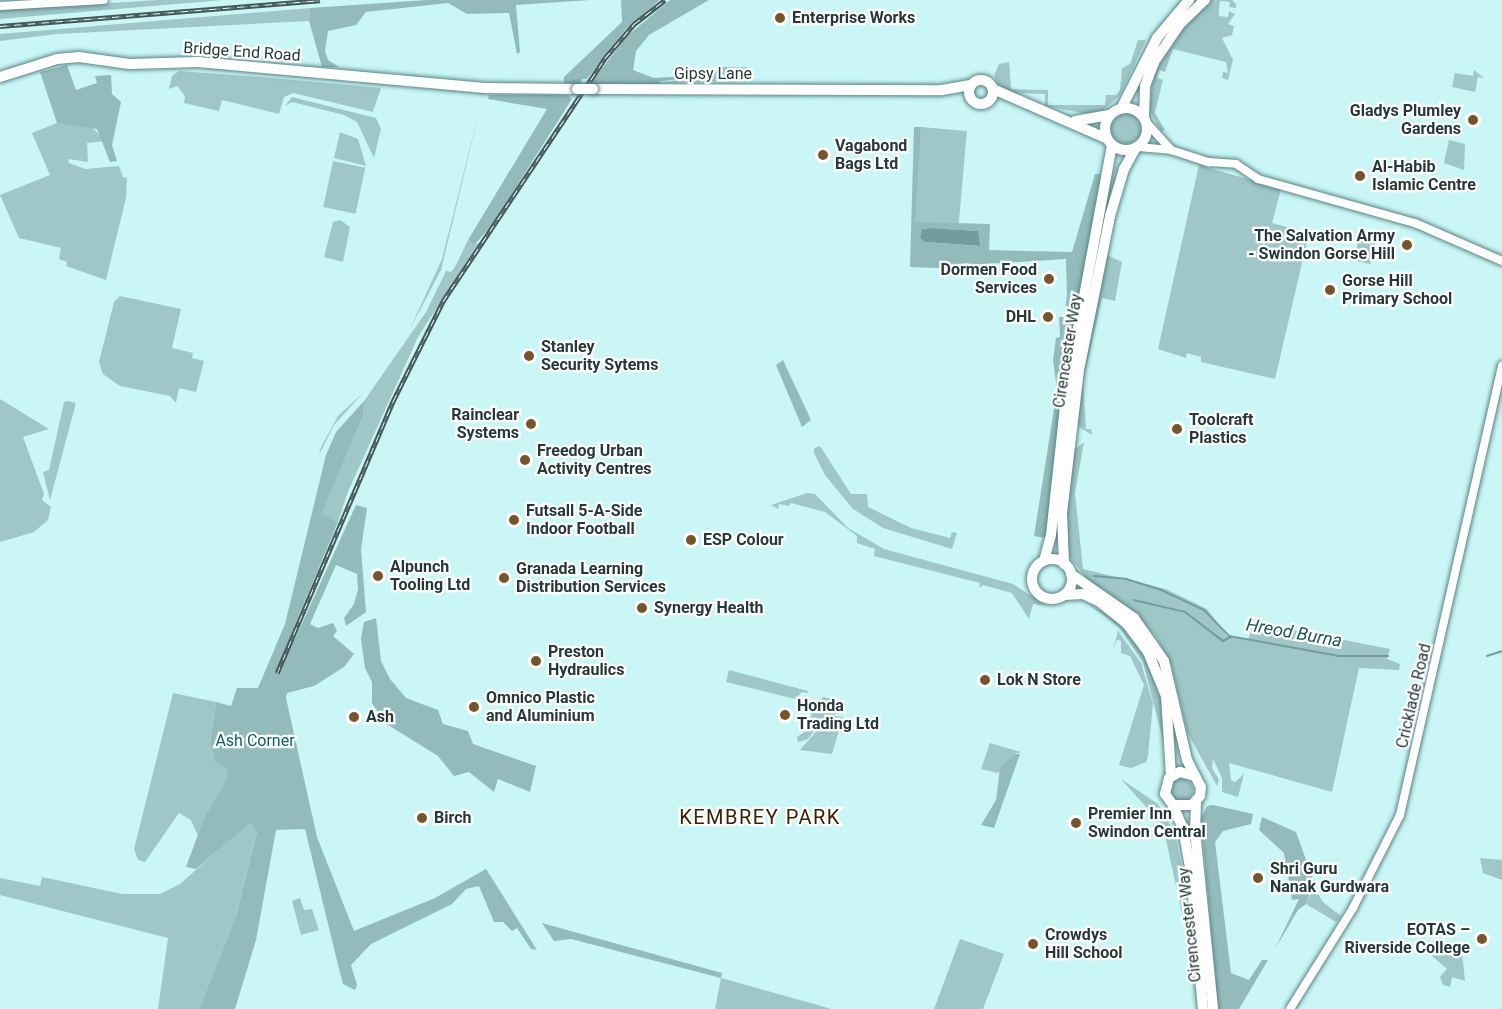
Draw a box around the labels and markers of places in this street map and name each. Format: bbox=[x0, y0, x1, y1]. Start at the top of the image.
place label: Enterprise Works bbox=[792, 8, 915, 28]
marker: Enterprise Works bbox=[773, 11, 787, 25]
place label: Gladys Plumley Gardens bbox=[1350, 101, 1461, 139]
marker: Gladys Plumley Gardens bbox=[1466, 113, 1480, 127]
place label: Vagabond Bags Ltd bbox=[835, 136, 907, 174]
marker: Vagabond Bags Ltd bbox=[816, 148, 830, 162]
place label: Al-Habib Islamic Centre bbox=[1372, 157, 1476, 195]
marker: Al-Habib Islamic Centre bbox=[1353, 169, 1367, 183]
place label: The Salvation Army - Swindon Gorse Hill bbox=[1248, 226, 1395, 264]
marker: The Salvation Army - Swindon Gorse Hill bbox=[1400, 238, 1414, 252]
place label: Dormen Food Services bbox=[941, 260, 1037, 298]
place label: Gorse Hill Primary School bbox=[1342, 271, 1452, 309]
marker: Dormen Food Services bbox=[1042, 272, 1056, 286]
marker: Gorse Hill Primary School bbox=[1323, 283, 1337, 297]
place label: DHL bbox=[1006, 307, 1036, 327]
marker: DHL bbox=[1041, 310, 1055, 324]
place label: Stanley Security Sytems bbox=[541, 337, 658, 375]
marker: Stanley Security Sytems bbox=[522, 349, 536, 363]
place label: Rainclear Systems bbox=[451, 405, 519, 443]
place label: Toolcraft Plastics bbox=[1189, 410, 1253, 448]
marker: Rainclear Systems bbox=[524, 417, 538, 431]
marker: Toolcraft Plastics bbox=[1170, 422, 1184, 436]
place label: Freedog Urban Activity Centres bbox=[537, 441, 652, 479]
marker: Freedog Urban Activity Centres bbox=[518, 453, 532, 467]
place label: Futsall 5-A-Side Indoor Football bbox=[526, 501, 642, 539]
marker: Futsall 5-A-Side Indoor Football bbox=[507, 513, 521, 527]
place label: ESP Colour bbox=[703, 530, 784, 550]
marker: ESP Colour bbox=[684, 533, 698, 547]
place label: Alpunch Tooling Ltd bbox=[390, 557, 470, 595]
place label: Granada Learning Distribution Services bbox=[516, 559, 666, 597]
marker: Alpunch Tooling Ltd bbox=[371, 569, 385, 583]
marker: Granada Learning Distribution Services bbox=[497, 571, 511, 585]
place label: Synergy Health bbox=[654, 598, 764, 618]
marker: Synergy Health bbox=[635, 601, 649, 615]
place label: Preston Hydraulics bbox=[548, 642, 624, 680]
marker: Preston Hydraulics bbox=[529, 654, 543, 668]
place label: Lok N Store bbox=[997, 670, 1081, 690]
marker: Lok N Store bbox=[978, 673, 992, 687]
place label: Omnico Plastic and Aluminium bbox=[486, 688, 595, 726]
place label: Honda Trading Ltd bbox=[797, 696, 879, 734]
marker: Omnico Plastic and Aluminium bbox=[467, 700, 481, 714]
place label: Ash bbox=[366, 707, 394, 727]
marker: Honda Trading Ltd bbox=[778, 708, 792, 722]
marker: Ash bbox=[347, 710, 361, 724]
place label: Premier Inn Swindon Central bbox=[1088, 804, 1206, 842]
place label: Birch bbox=[434, 808, 471, 828]
marker: Birch bbox=[415, 811, 429, 825]
marker: Premier Inn Swindon Central bbox=[1069, 816, 1083, 830]
place label: Shri Guru Nanak Gurdwara bbox=[1270, 859, 1389, 897]
marker: Shri Guru Nanak Gurdwara bbox=[1251, 871, 1265, 885]
place label: EOTAS – Riverside College bbox=[1345, 920, 1470, 958]
place label: Crowdys Hill School bbox=[1045, 925, 1122, 963]
marker: EOTAS – Riverside College bbox=[1475, 932, 1489, 946]
marker: Crowdys Hill School bbox=[1026, 937, 1040, 951]

